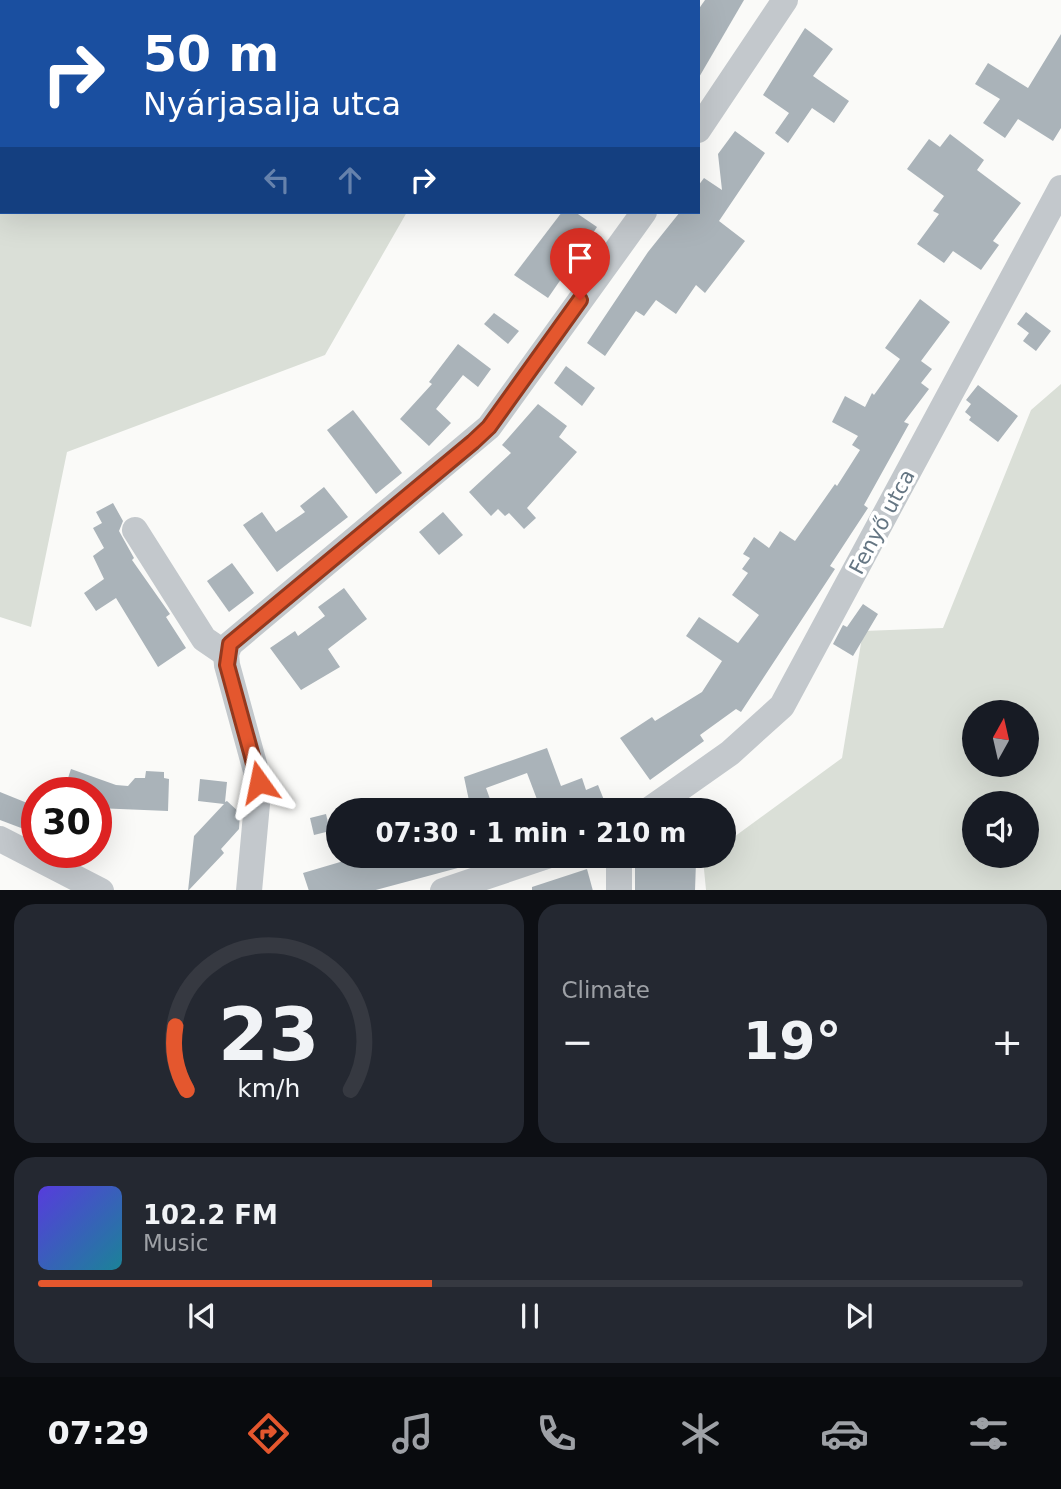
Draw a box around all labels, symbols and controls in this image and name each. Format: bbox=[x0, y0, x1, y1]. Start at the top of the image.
text: 50 m bbox=[143, 26, 279, 83]
icon: right bbox=[28, 28, 119, 119]
text: Nyárjasalja utca bbox=[143, 85, 401, 123]
icon: left bbox=[258, 161, 296, 199]
icon: ahead bbox=[331, 161, 369, 199]
icon: right bbox=[404, 161, 442, 199]
pin bbox=[550, 228, 610, 300]
icon: arrive bbox=[561, 239, 599, 277]
street label: Fenyő utca bbox=[844, 466, 920, 578]
north arrow bbox=[962, 700, 1040, 777]
map controls bbox=[962, 700, 1039, 868]
position arrow bbox=[222, 745, 296, 819]
speed limit sign: 30 bbox=[21, 777, 112, 868]
button: sound bbox=[962, 791, 1039, 868]
text: 07:30 · 1 min · 210 m bbox=[376, 818, 686, 848]
text: Climate bbox=[562, 977, 650, 1003]
text: 23 bbox=[218, 992, 319, 1077]
text: 19° bbox=[743, 1011, 841, 1071]
text: − bbox=[562, 1020, 593, 1064]
text: + bbox=[991, 1020, 1023, 1064]
text: km/h bbox=[237, 1073, 300, 1102]
text: 102.2 FM bbox=[143, 1200, 278, 1230]
text: Music bbox=[143, 1230, 208, 1256]
icon: previous bbox=[183, 1297, 221, 1335]
icon: pause bbox=[511, 1297, 549, 1335]
icon: next bbox=[840, 1297, 878, 1335]
icon: directions bbox=[244, 1409, 293, 1458]
icon: music bbox=[388, 1409, 437, 1458]
icon: phone bbox=[532, 1409, 581, 1458]
icon: climate bbox=[676, 1409, 725, 1458]
icon: car bbox=[820, 1409, 869, 1458]
icon: filters bbox=[964, 1409, 1013, 1458]
text: 07:29 bbox=[48, 1414, 149, 1452]

